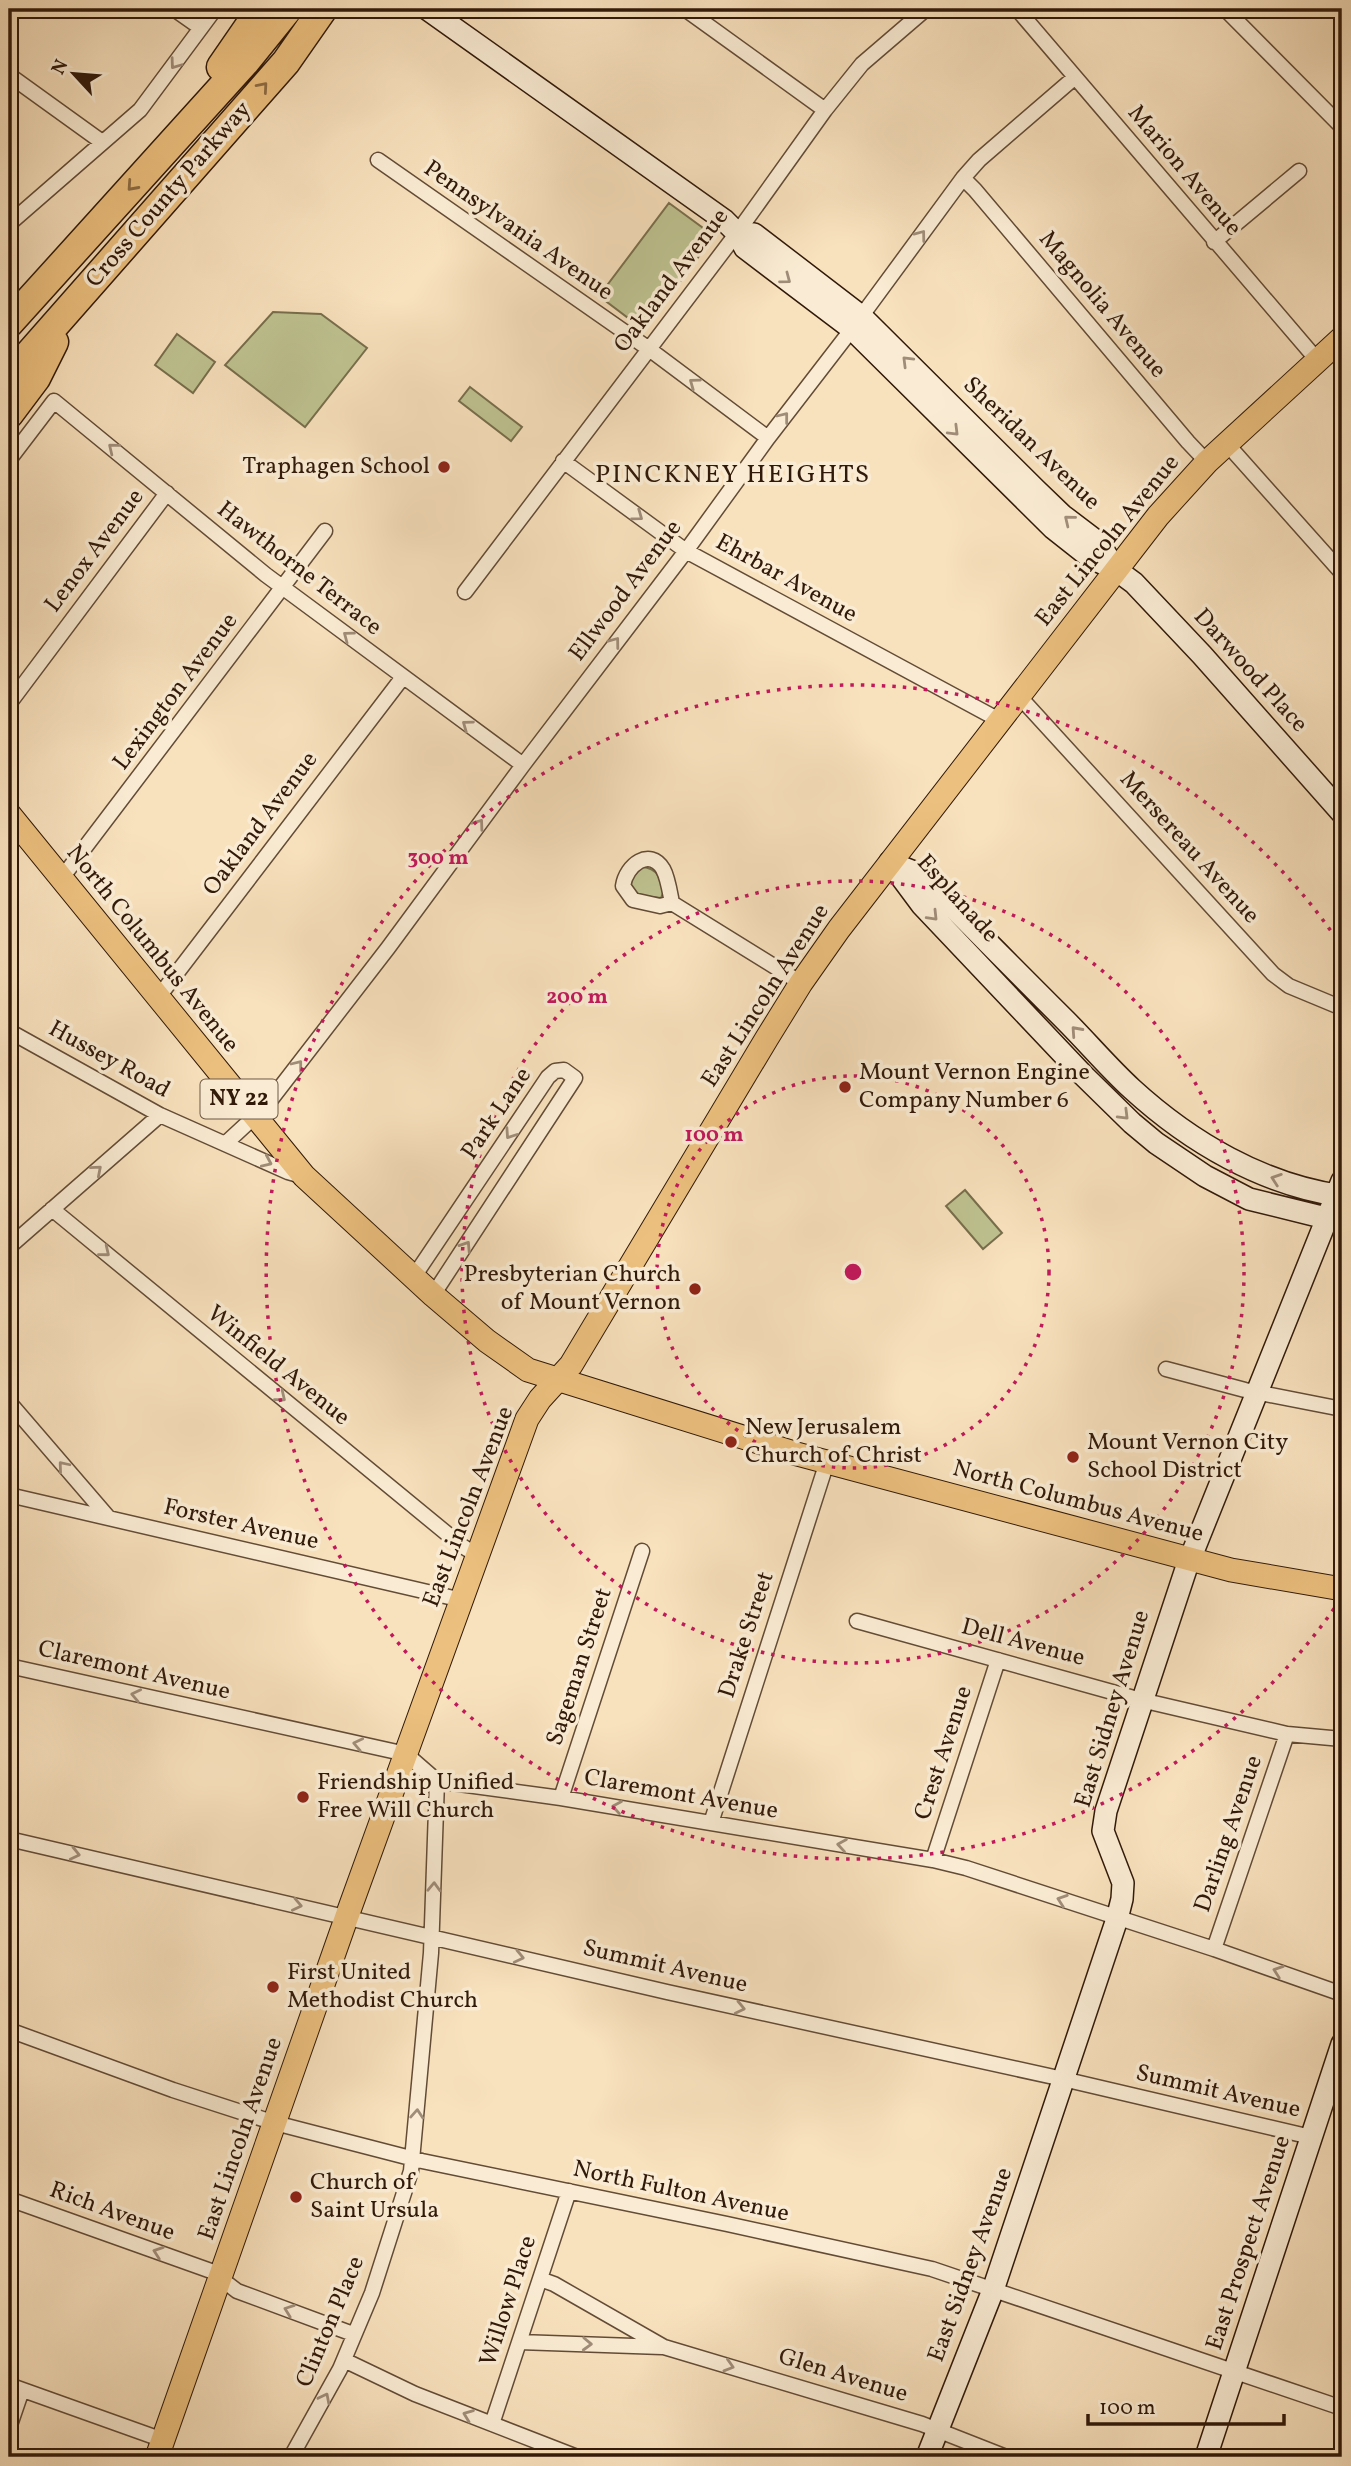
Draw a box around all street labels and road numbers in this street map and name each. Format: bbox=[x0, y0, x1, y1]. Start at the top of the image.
street label: Cross County Parkway bbox=[78, 94, 260, 296]
street label: Marion Avenue bbox=[1119, 98, 1249, 244]
street label: Pennsylvania Avenue bbox=[416, 153, 620, 309]
street label: Oakland Avenue bbox=[606, 202, 738, 360]
street label: Magnolia Avenue bbox=[1030, 224, 1174, 386]
street label: Sheridan Avenue bbox=[955, 369, 1107, 519]
street label: East Lincoln Avenue bbox=[1028, 448, 1188, 634]
street label: Lenox Avenue bbox=[37, 482, 153, 620]
street label: Hawthorne Terrace bbox=[209, 494, 389, 644]
street label: Ellwood Avenue bbox=[561, 513, 691, 669]
street label: Ehrbar Avenue bbox=[709, 526, 863, 632]
street label: Darwood Place bbox=[1185, 601, 1315, 741]
street label: Lexington Avenue bbox=[105, 606, 247, 778]
street label: Oakland Avenue bbox=[195, 745, 327, 903]
street label: Mersereau Avenue bbox=[1111, 764, 1267, 932]
street label: North Columbus Avenue bbox=[57, 838, 247, 1060]
street label: Esplanade bbox=[908, 847, 1006, 951]
street label: East Lincoln Avenue bbox=[694, 897, 838, 1095]
street label: Hussey Road bbox=[42, 1013, 176, 1107]
street label: Park Lane bbox=[454, 1061, 540, 1167]
road number: NY 22 bbox=[201, 1080, 278, 1118]
street label: Winfield Avenue bbox=[199, 1298, 357, 1434]
street label: East Lincoln Avenue bbox=[415, 1402, 523, 1612]
street label: North Columbus Avenue bbox=[949, 1452, 1207, 1552]
street label: Forster Avenue bbox=[160, 1491, 322, 1559]
street label: Drake Street bbox=[711, 1567, 783, 1703]
street label: Sageman Street bbox=[538, 1584, 622, 1750]
street label: East Sidney Avenue bbox=[1067, 1606, 1159, 1812]
street label: Dell Avenue bbox=[957, 1610, 1089, 1676]
street label: Claremont Avenue bbox=[35, 1632, 233, 1710]
street label: Crest Avenue bbox=[906, 1682, 982, 1824]
street label: Darling Avenue bbox=[1186, 1751, 1272, 1917]
street label: Claremont Avenue bbox=[581, 1761, 781, 1829]
street label: Summit Avenue bbox=[579, 1932, 751, 2002]
street label: East Lincoln Avenue bbox=[190, 2033, 292, 2245]
street label: Summit Avenue bbox=[1132, 2057, 1304, 2127]
street label: East Prospect Avenue bbox=[1198, 2131, 1300, 2355]
street label: North Fulton Avenue bbox=[570, 2152, 792, 2232]
street label: East Sidney Avenue bbox=[920, 2163, 1022, 2367]
street label: Rich Avenue bbox=[44, 2174, 180, 2250]
street label: Willow Place bbox=[472, 2231, 546, 2371]
street label: Clinton Place bbox=[288, 2251, 374, 2393]
street label: Glen Avenue bbox=[774, 2340, 912, 2412]

